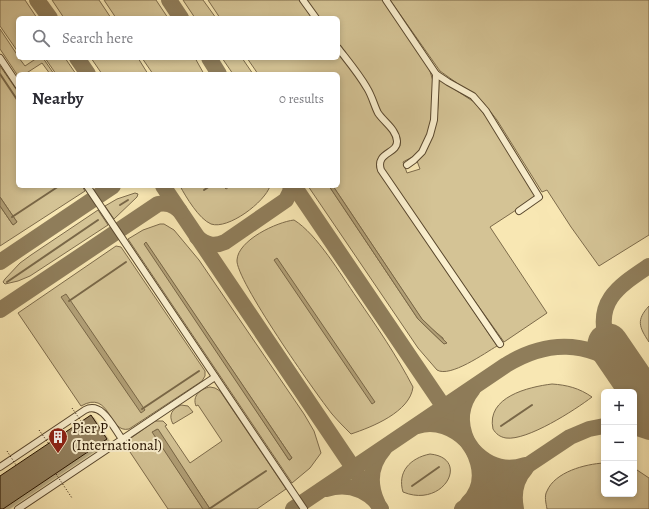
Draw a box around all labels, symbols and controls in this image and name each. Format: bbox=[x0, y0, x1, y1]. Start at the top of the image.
search box bbox=[16, 16, 340, 60]
icon: search bbox=[30, 27, 52, 49]
text: Search here bbox=[62, 28, 133, 48]
text: Nearby bbox=[32, 87, 83, 110]
text: 0 results bbox=[279, 90, 324, 107]
map controls bbox=[601, 389, 637, 497]
button: + bbox=[601, 389, 637, 425]
place label: Pier P (International) bbox=[72, 418, 162, 455]
button: − bbox=[601, 425, 637, 461]
building icon: Pier P (International) bbox=[47, 426, 69, 454]
button: layers bbox=[601, 461, 637, 497]

